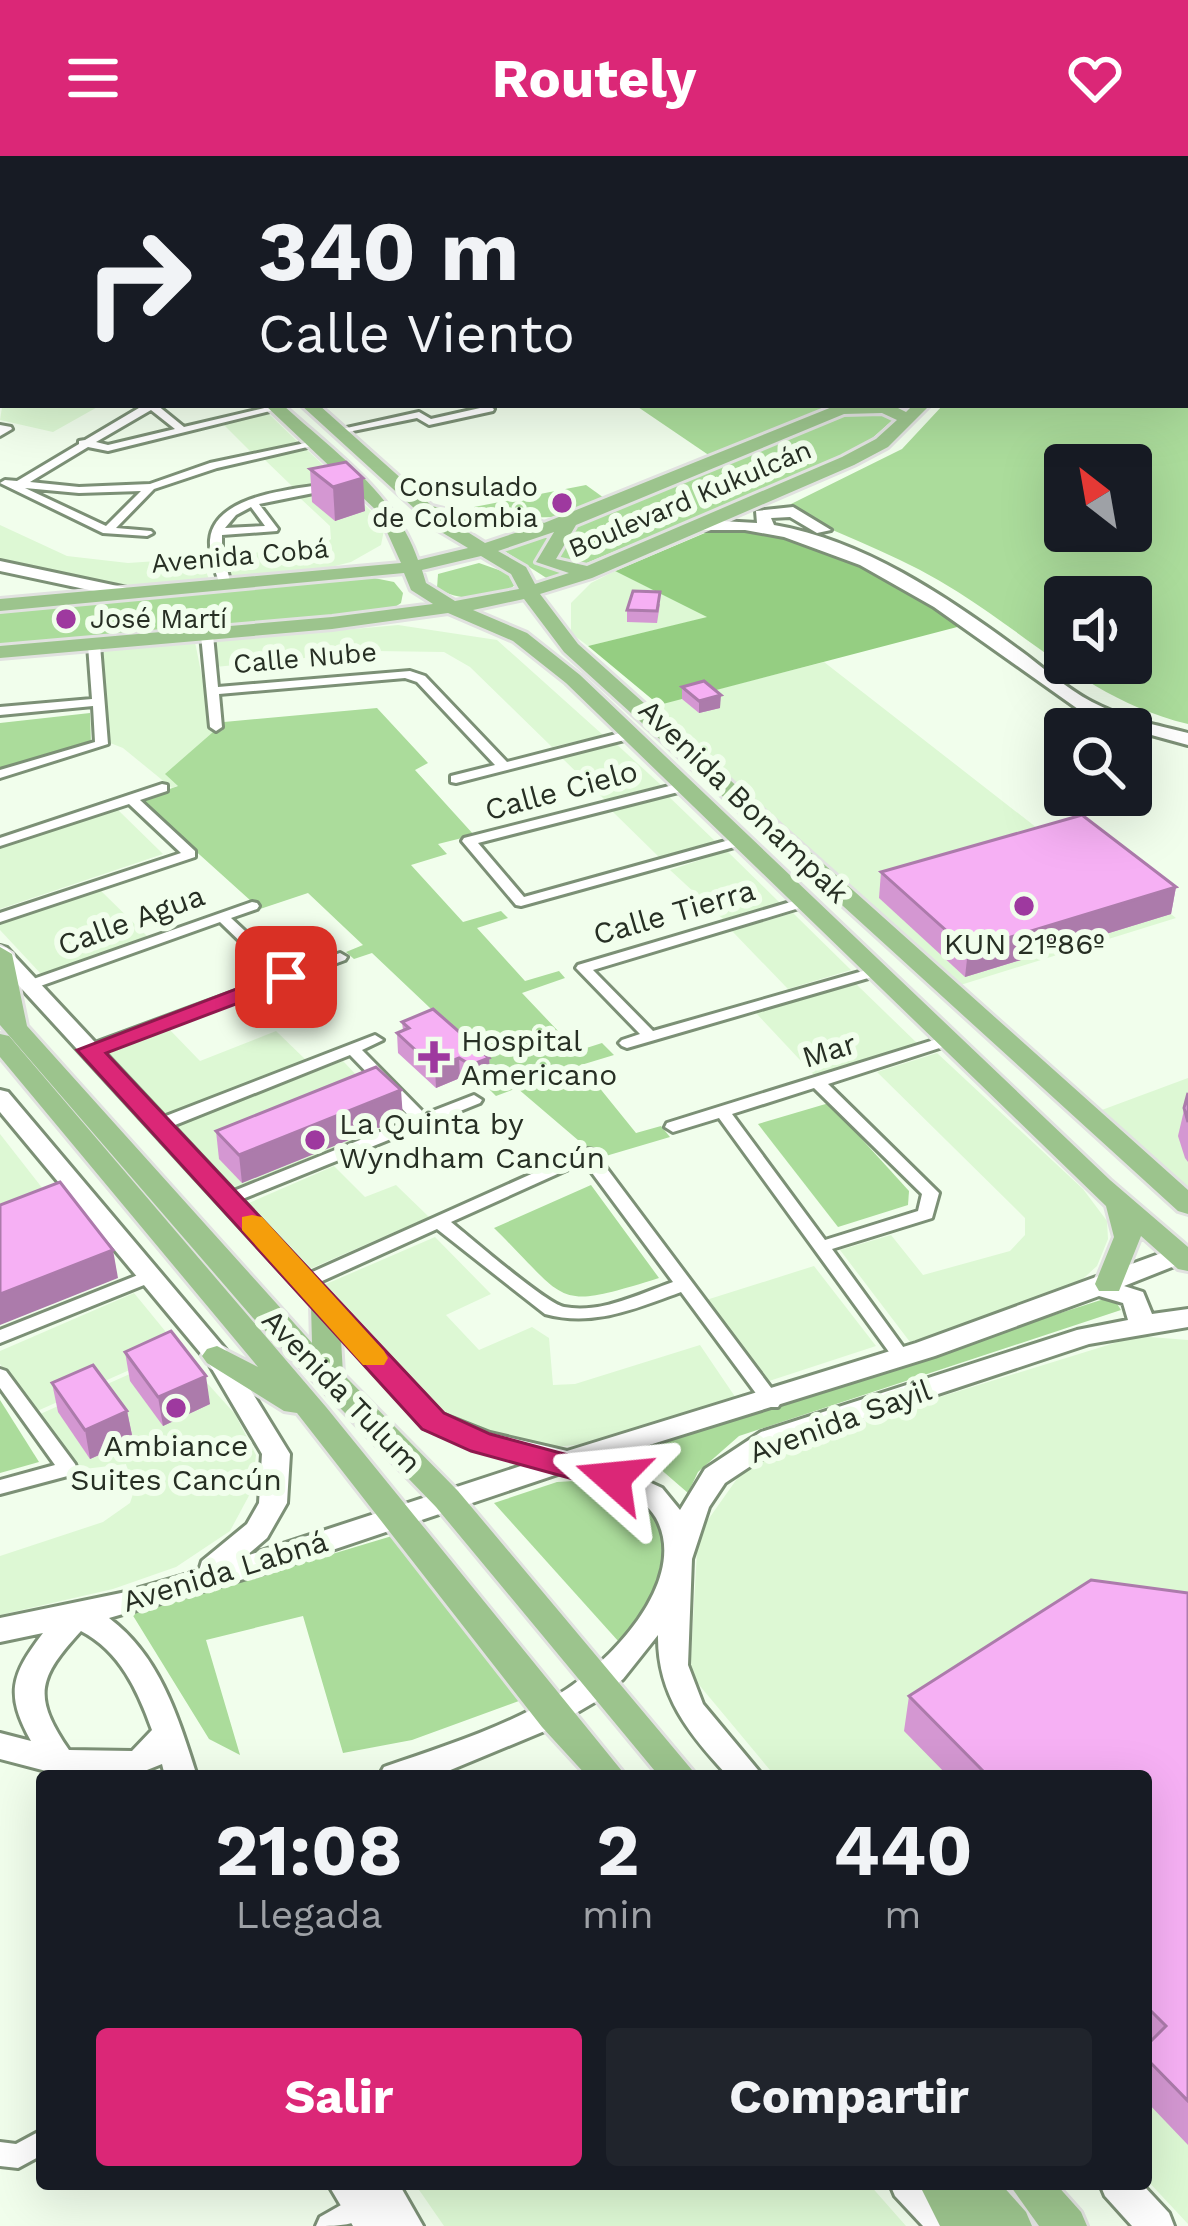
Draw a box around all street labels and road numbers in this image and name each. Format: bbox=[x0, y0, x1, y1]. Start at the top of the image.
street label: Boulevard Kukulcán bbox=[564, 433, 816, 565]
street label: Avenida Cobá bbox=[150, 532, 330, 580]
street label: Calle Nube bbox=[232, 636, 378, 680]
street label: Avenida Bonampak bbox=[632, 692, 856, 910]
street label: Calle Cielo bbox=[481, 753, 641, 827]
street label: Calle Tierra bbox=[589, 872, 759, 952]
street label: Calle Agua bbox=[53, 877, 209, 963]
street label: Mar bbox=[798, 1025, 860, 1075]
street label: Avenida Tulum bbox=[255, 1302, 429, 1480]
street label: Avenida Sayil bbox=[744, 1372, 936, 1470]
street label: Avenida Labná bbox=[118, 1523, 332, 1619]

